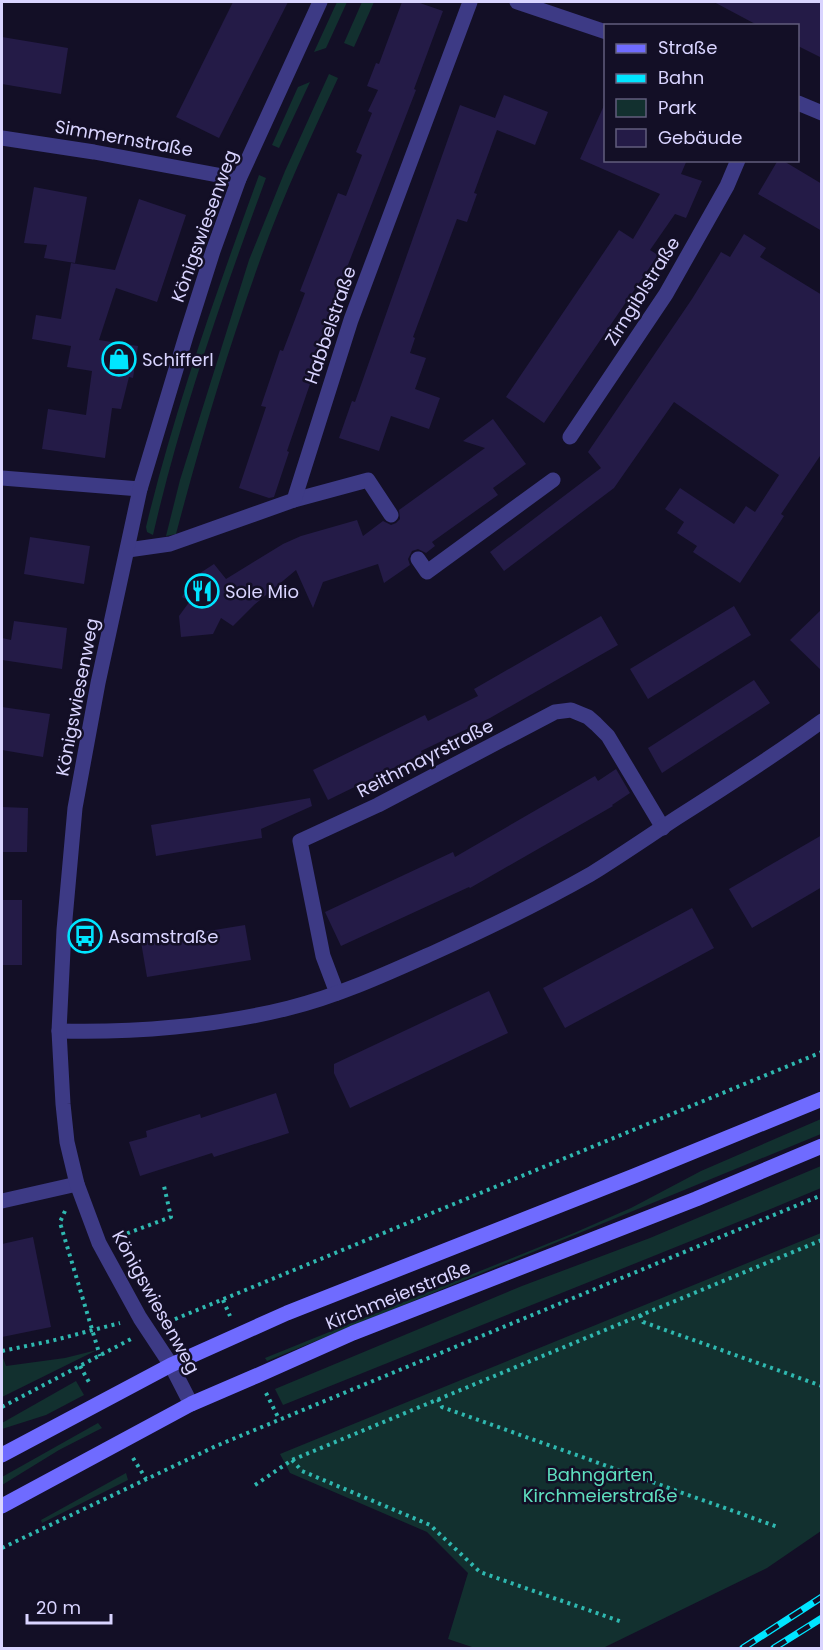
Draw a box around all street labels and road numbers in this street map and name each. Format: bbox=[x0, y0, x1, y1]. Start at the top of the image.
street label: Simmernstraße bbox=[53, 114, 195, 162]
street label: Königswiesenweg bbox=[165, 146, 243, 306]
street label: Zirngiblstraße bbox=[599, 232, 685, 350]
street label: Habbelstraße bbox=[298, 263, 362, 387]
street label: Königswiesenweg bbox=[49, 616, 105, 778]
street label: Reithmayrstraße bbox=[352, 713, 498, 803]
street label: Königswiesenweg bbox=[106, 1226, 206, 1378]
street label: Kirchmeierstraße bbox=[322, 1254, 474, 1336]

